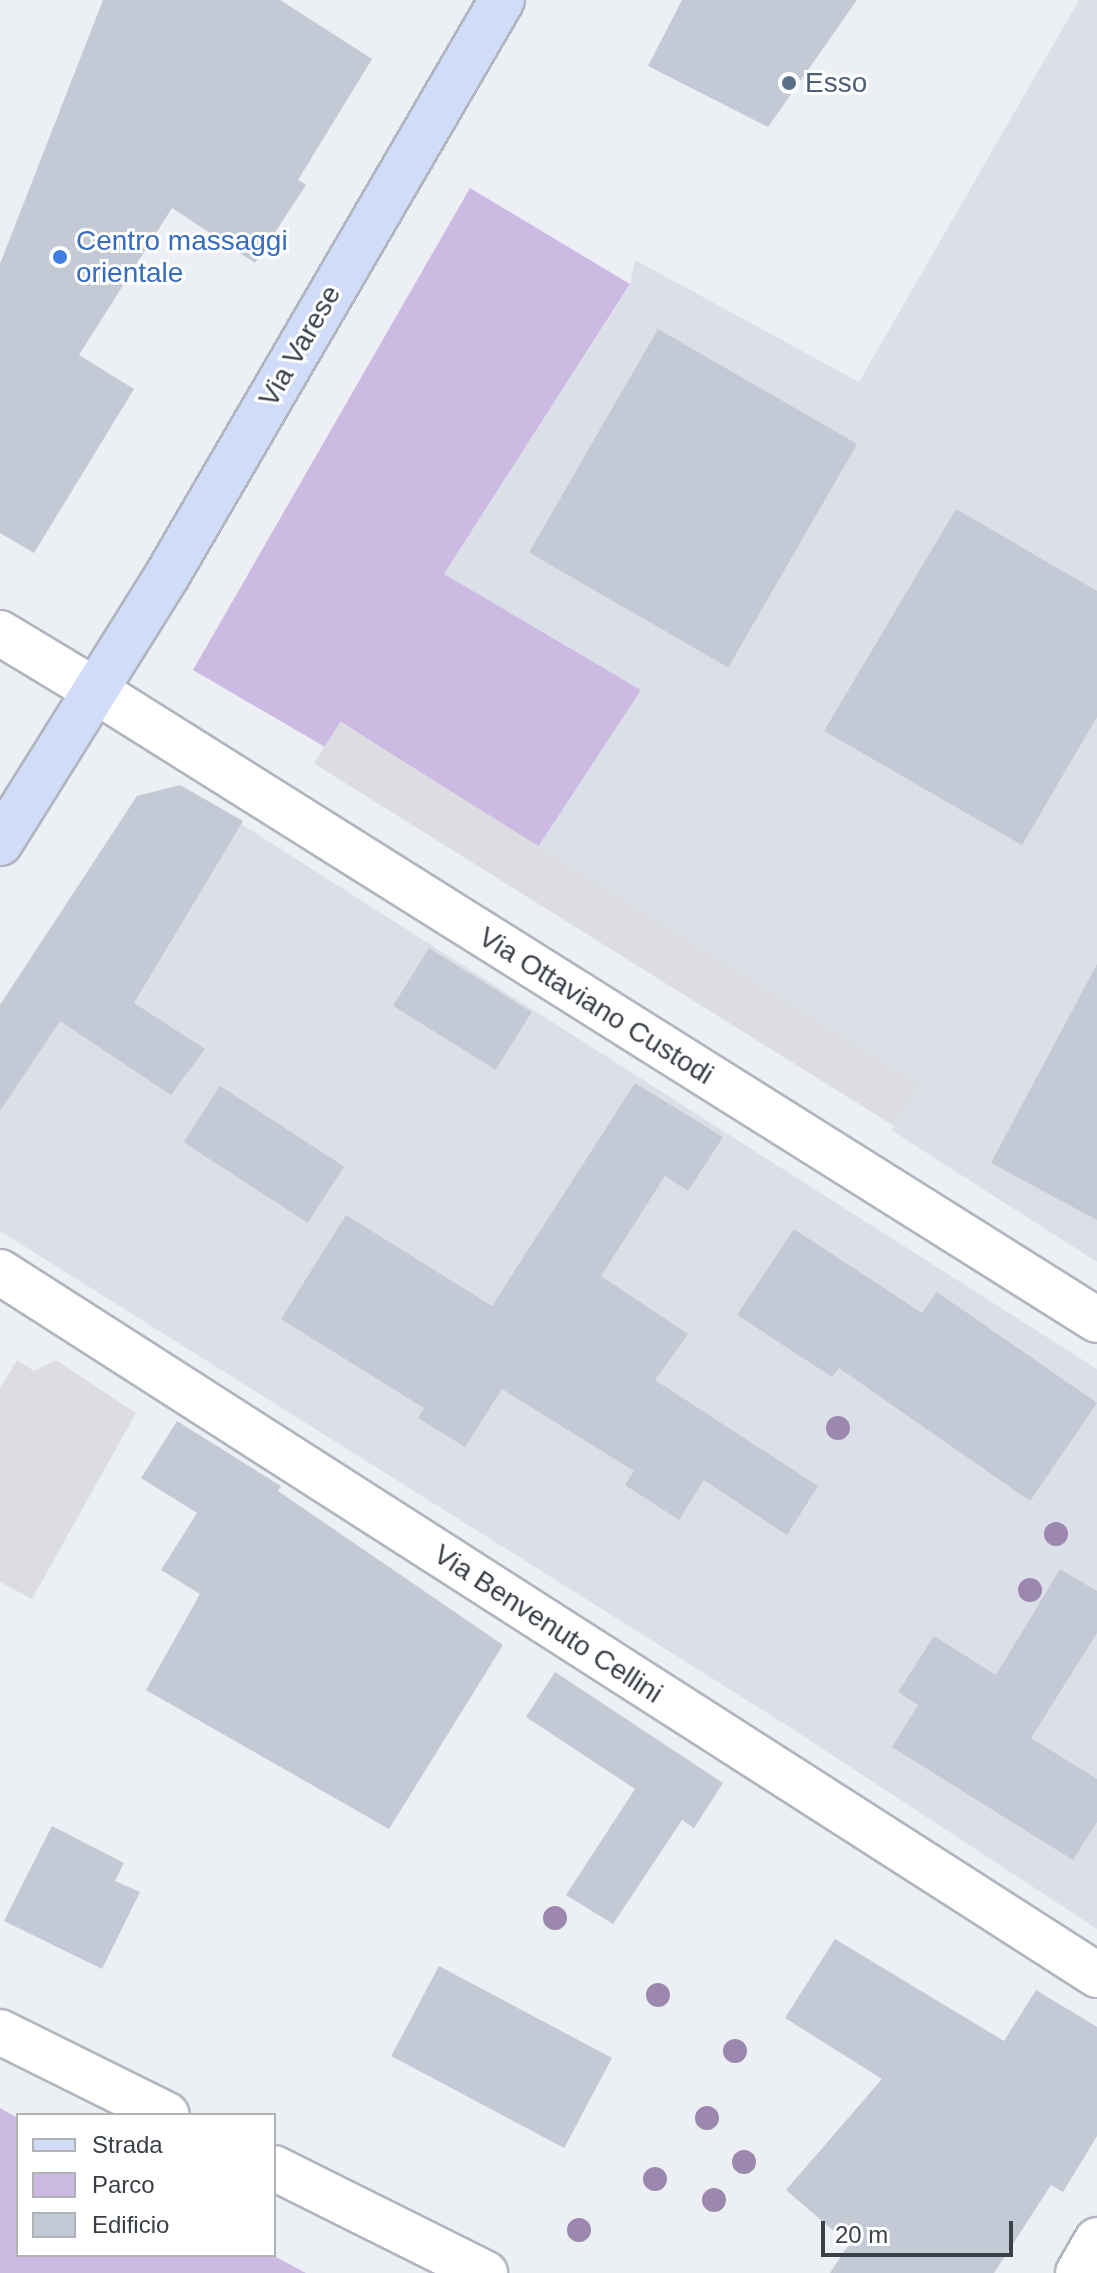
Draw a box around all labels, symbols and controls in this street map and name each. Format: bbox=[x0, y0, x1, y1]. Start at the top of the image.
place label: Esso bbox=[805, 66, 867, 100]
marker: Esso bbox=[780, 74, 798, 92]
place label: Centro massaggi orientale bbox=[76, 224, 288, 290]
marker: Centro massaggi orientale bbox=[51, 248, 69, 266]
street label: Via Varese bbox=[252, 279, 348, 413]
street label: Via Ottaviano Custodi bbox=[472, 920, 720, 1092]
street label: Via Benvenuto Cellini bbox=[427, 1538, 669, 1710]
legend bbox=[16, 2113, 276, 2257]
text: Strada bbox=[92, 2131, 163, 2158]
text: Parco bbox=[92, 2171, 155, 2198]
scale bar bbox=[825, 2205, 1017, 2255]
text: Edificio bbox=[92, 2211, 169, 2238]
text: 20 m bbox=[835, 2221, 888, 2248]

